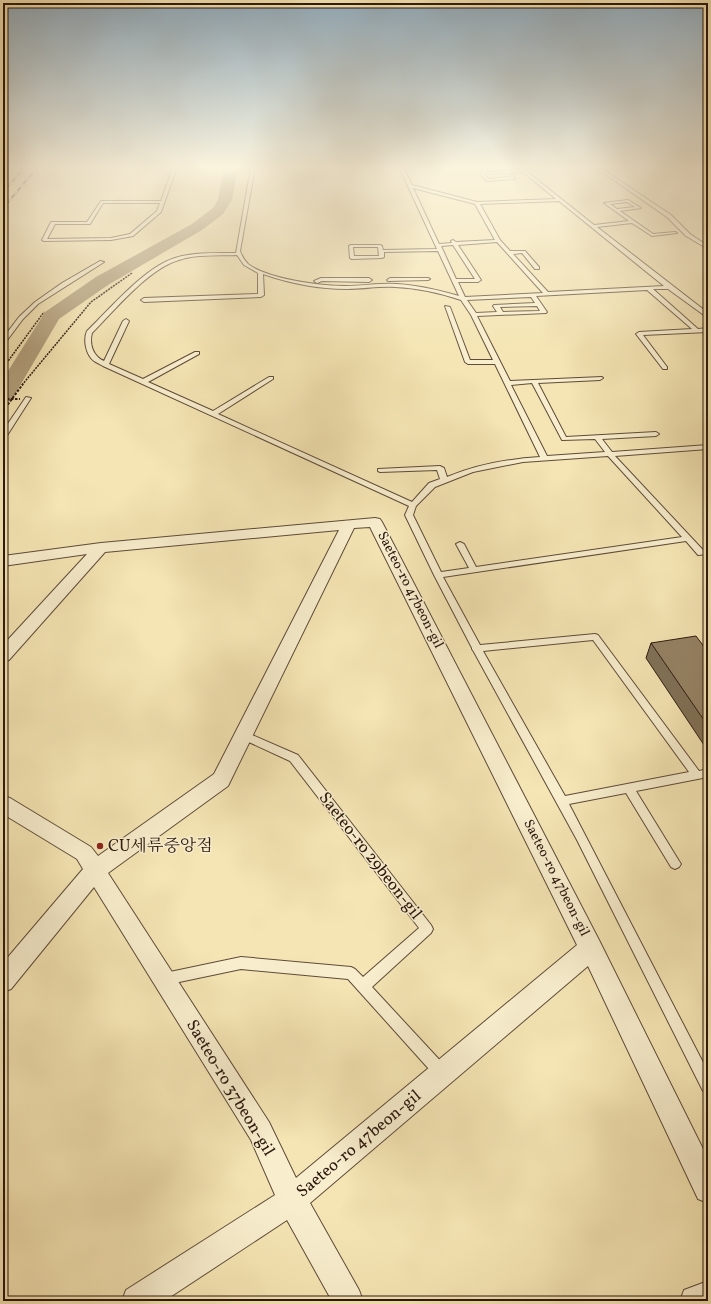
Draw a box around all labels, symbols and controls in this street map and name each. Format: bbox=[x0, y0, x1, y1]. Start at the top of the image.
street label: Saeteo-ro 47beon-gil bbox=[372, 528, 448, 652]
street label: Saeteo-ro 29beon-gil bbox=[313, 788, 427, 924]
street label: Saeteo-ro 47beon-gil bbox=[518, 816, 594, 940]
place label: CU세류중앙점 bbox=[108, 835, 213, 858]
marker: CU세류중앙점 bbox=[95, 841, 105, 851]
street label: Saeteo-ro 37beon-gil bbox=[180, 1016, 280, 1160]
street label: Saeteo-ro 47beon-gil bbox=[292, 1085, 426, 1203]

